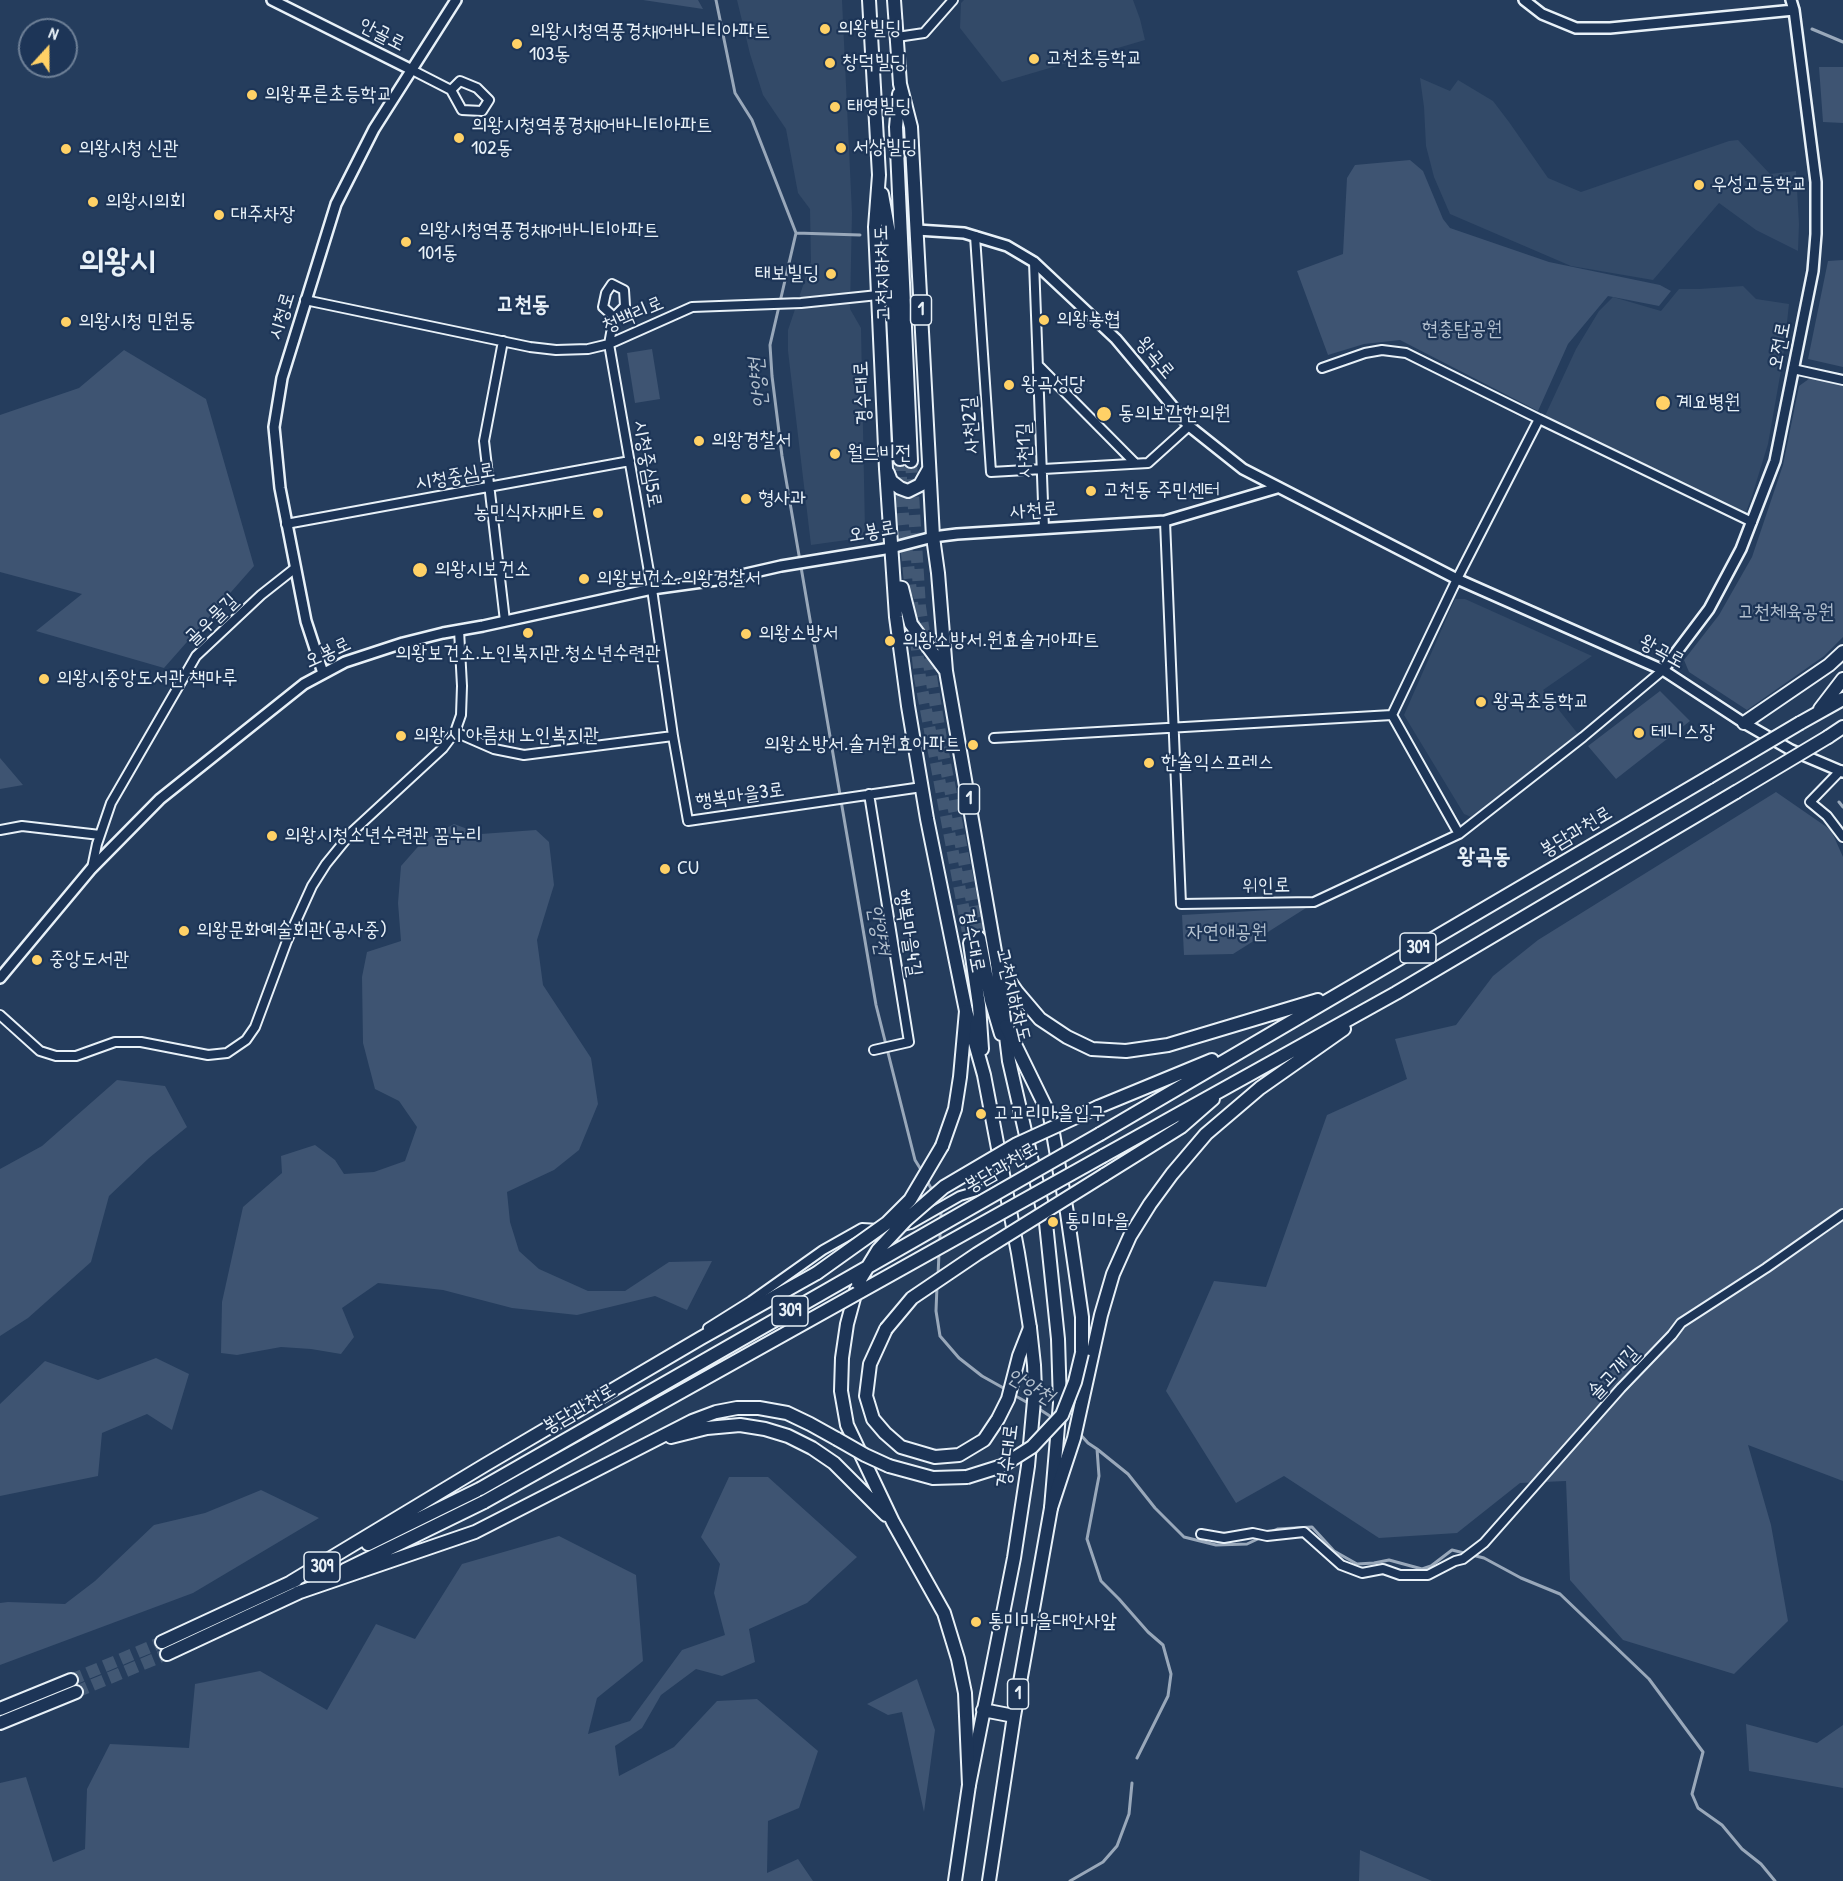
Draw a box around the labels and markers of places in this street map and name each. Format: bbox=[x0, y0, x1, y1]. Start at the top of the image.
place label: 의왕빌딩 bbox=[837, 17, 901, 41]
place label: 의왕시청역풍경채어바니티아파트 103동 bbox=[529, 20, 770, 67]
marker: 의왕빌딩 bbox=[818, 22, 832, 36]
marker: 의왕시청역풍경채어바니티아파트 103동 bbox=[510, 37, 524, 51]
place label: 고천초등학교 bbox=[1046, 47, 1143, 71]
place label: 창덕빌딩 bbox=[842, 51, 906, 75]
marker: 고천초등학교 bbox=[1027, 52, 1041, 66]
marker: 창덕빌딩 bbox=[823, 56, 837, 70]
place label: 의왕푸른초등학교 bbox=[264, 83, 393, 107]
marker: 의왕푸른초등학교 bbox=[245, 88, 259, 102]
place label: 태영빌딩 bbox=[847, 95, 911, 119]
marker: 태영빌딩 bbox=[828, 100, 842, 114]
place label: 의왕시청역풍경채어바니티아파트 102동 bbox=[471, 114, 712, 161]
marker: 의왕시청역풍경채어바니티아파트 102동 bbox=[452, 131, 466, 145]
place label: 서상빌딩 bbox=[853, 136, 917, 160]
place label: 의왕시청 신관 bbox=[78, 137, 179, 161]
marker: 서상빌딩 bbox=[834, 141, 848, 155]
marker: 의왕시청 신관 bbox=[59, 142, 73, 156]
place label: 우성고등학교 bbox=[1711, 173, 1808, 197]
marker: 우성고등학교 bbox=[1692, 178, 1706, 192]
place label: 의왕시의회 bbox=[105, 190, 185, 214]
marker: 의왕시의회 bbox=[86, 195, 100, 209]
place label: 대주차장 bbox=[231, 203, 295, 227]
marker: 대주차장 bbox=[212, 208, 226, 222]
place label: 의왕시청역풍경채어바니티아파트 101동 bbox=[418, 219, 659, 266]
marker: 의왕시청역풍경채어바니티아파트 101동 bbox=[399, 235, 413, 249]
place label: 태보빌딩 bbox=[755, 262, 819, 286]
marker: 태보빌딩 bbox=[824, 267, 838, 281]
place label: 의왕농협 bbox=[1056, 308, 1120, 332]
place label: 의왕시청 민원동 bbox=[78, 310, 195, 334]
marker: 의왕농협 bbox=[1037, 313, 1051, 327]
marker: 의왕시청 민원동 bbox=[59, 315, 73, 329]
place label: 왕곡성당 bbox=[1021, 373, 1085, 397]
marker: 왕곡성당 bbox=[1002, 378, 1016, 392]
place label: 계요병원 bbox=[1676, 391, 1740, 415]
marker: 계요병원 bbox=[1654, 394, 1672, 412]
place label: 동의보감한의원 bbox=[1118, 402, 1231, 426]
marker: 동의보감한의원 bbox=[1095, 405, 1113, 423]
place label: 의왕경찰서 bbox=[711, 429, 791, 453]
marker: 의왕경찰서 bbox=[692, 434, 706, 448]
place label: 월드비전 bbox=[847, 442, 911, 466]
marker: 월드비전 bbox=[828, 447, 842, 461]
place label: 고천동 주민센터 bbox=[1103, 479, 1220, 503]
marker: 고천동 주민센터 bbox=[1084, 484, 1098, 498]
place label: 형사과 bbox=[758, 487, 806, 511]
marker: 형사과 bbox=[739, 492, 753, 506]
place label: 농민식자재마트 bbox=[473, 501, 586, 525]
marker: 농민식자재마트 bbox=[591, 506, 605, 520]
place label: 의왕시보건소 bbox=[434, 558, 531, 582]
marker: 의왕시보건소 bbox=[411, 561, 429, 579]
place label: 의왕보건소.의왕경찰서 bbox=[596, 567, 761, 591]
marker: 의왕보건소.의왕경찰서 bbox=[577, 572, 591, 586]
place label: 의왕소방서 bbox=[758, 622, 838, 646]
marker: 의왕보건소.노인복지관.청소년수련관 bbox=[521, 626, 535, 640]
marker: 의왕소방서 bbox=[739, 627, 753, 641]
place label: 의왕소방서.원효솔거아파트 bbox=[902, 629, 1099, 653]
marker: 의왕소방서.원효솔거아파트 bbox=[883, 634, 897, 648]
place label: 의왕보건소.노인복지관.청소년수련관 bbox=[395, 642, 661, 666]
place label: 의왕시중앙도서관 책마루 bbox=[56, 667, 238, 691]
marker: 의왕시중앙도서관 책마루 bbox=[37, 672, 51, 686]
place label: 왕곡초등학교 bbox=[1493, 690, 1590, 714]
marker: 왕곡초등학교 bbox=[1474, 695, 1488, 709]
place label: 테니스장 bbox=[1651, 721, 1715, 745]
place label: 의왕시 아름채 노인복지관 bbox=[413, 724, 599, 748]
marker: 테니스장 bbox=[1632, 726, 1646, 740]
marker: 의왕시 아름채 노인복지관 bbox=[394, 729, 408, 743]
place label: 의왕소방서.솔거원효아파트 bbox=[764, 733, 961, 757]
marker: 의왕소방서.솔거원효아파트 bbox=[966, 738, 980, 752]
place label: 한솔익스프레스 bbox=[1161, 751, 1274, 775]
marker: 한솔익스프레스 bbox=[1142, 756, 1156, 770]
place label: 의왕시청소년수련관 꿈누리 bbox=[284, 824, 482, 848]
marker: 의왕시청소년수련관 꿈누리 bbox=[265, 829, 279, 843]
place label: CU bbox=[677, 857, 699, 881]
marker: CU bbox=[658, 862, 672, 876]
place label: 의왕문화예술회관(공사중) bbox=[196, 919, 387, 943]
marker: 의왕문화예술회관(공사중) bbox=[177, 924, 191, 938]
place label: 중앙도서관 bbox=[49, 948, 129, 972]
marker: 중앙도서관 bbox=[30, 953, 44, 967]
place label: 고고리마을입구 bbox=[993, 1102, 1106, 1126]
marker: 고고리마을입구 bbox=[974, 1107, 988, 1121]
place label: 통미마을 bbox=[1065, 1210, 1129, 1234]
marker: 통미마을 bbox=[1046, 1215, 1060, 1229]
place label: 통미마을대안사앞 bbox=[988, 1610, 1117, 1634]
marker: 통미마을대안사앞 bbox=[969, 1615, 983, 1629]

